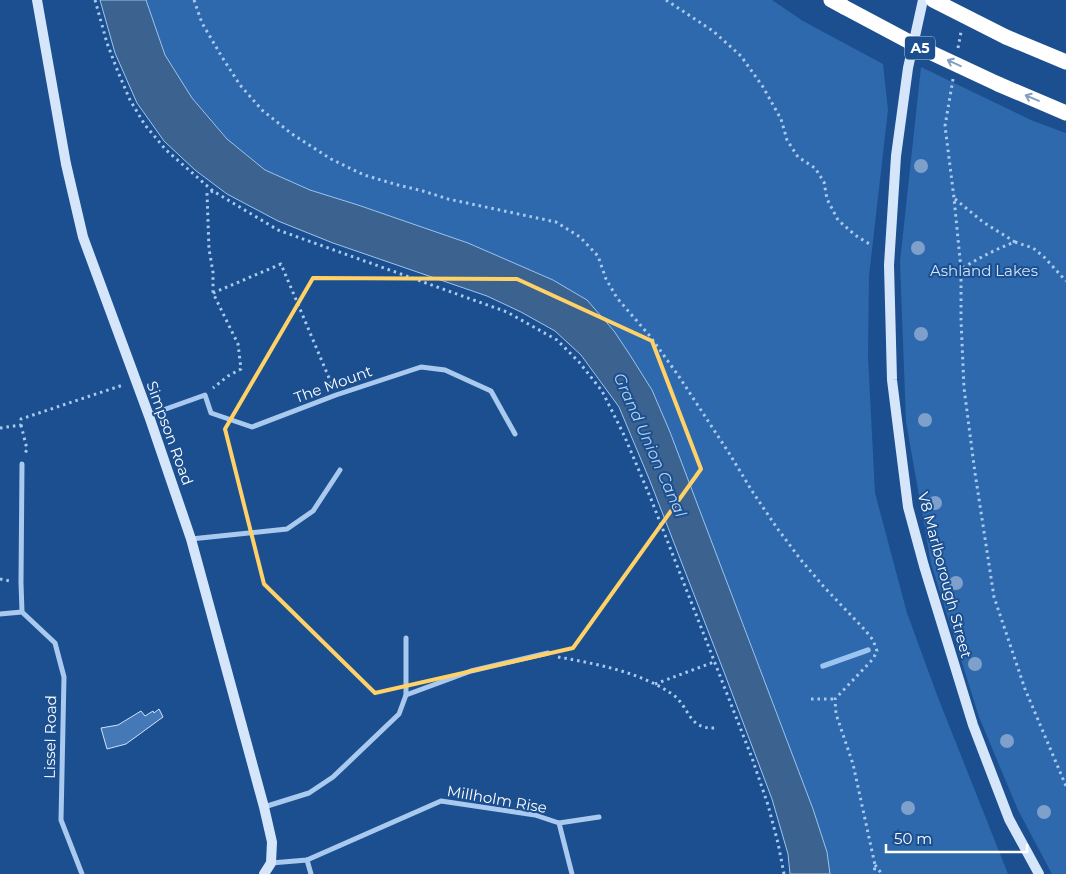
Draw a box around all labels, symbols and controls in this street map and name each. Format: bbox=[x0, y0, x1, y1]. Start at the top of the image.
road number: A5 bbox=[905, 36, 935, 59]
one-way arrow bbox=[947, 58, 962, 68]
one-way arrow bbox=[1025, 93, 1040, 103]
park label: Ashland Lakes bbox=[930, 261, 1038, 280]
street label: The Mount bbox=[291, 361, 375, 407]
water label: Grand Union Canal bbox=[610, 370, 691, 521]
street label: Simpson Road bbox=[142, 378, 198, 488]
street label: V8 Marlborough Street bbox=[914, 490, 976, 660]
street label: Lissel Road bbox=[40, 695, 60, 779]
street label: Millholm Rise bbox=[446, 781, 548, 817]
scale bar bbox=[886, 822, 1027, 854]
text: 50 m bbox=[894, 829, 932, 848]

